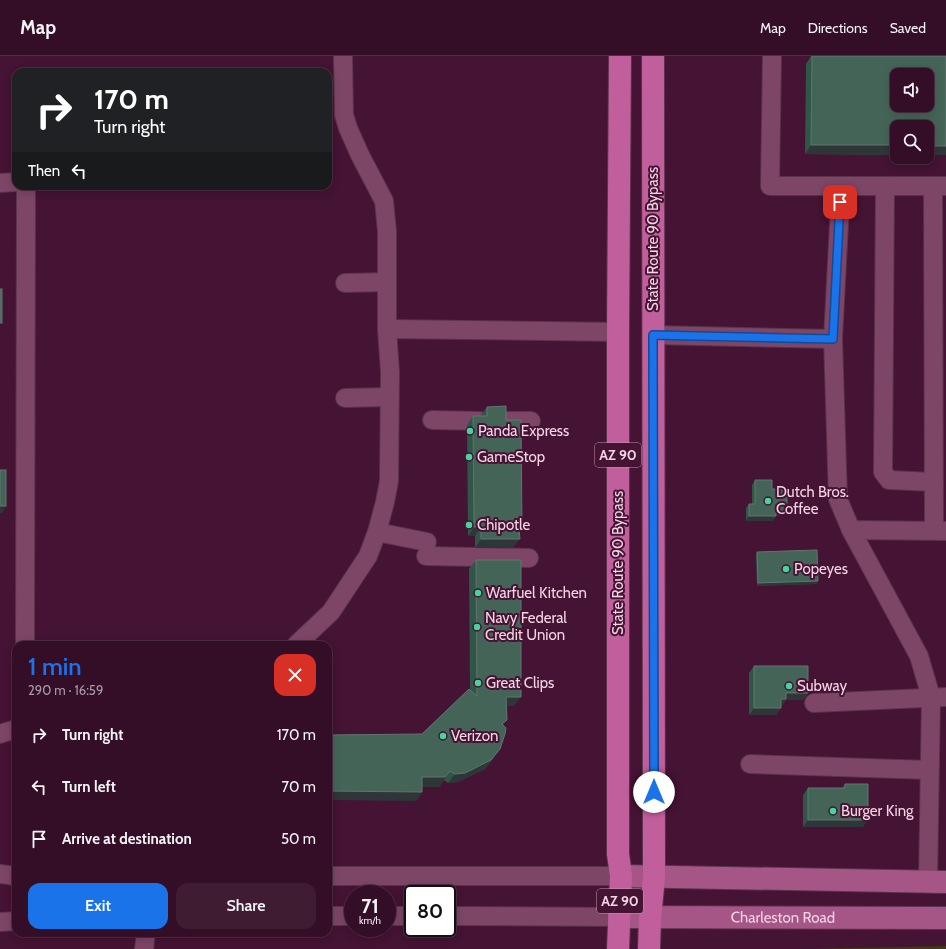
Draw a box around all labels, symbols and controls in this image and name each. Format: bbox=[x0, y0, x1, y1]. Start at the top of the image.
text: Map bbox=[20, 16, 56, 39]
text: Map bbox=[760, 19, 786, 37]
text: Directions bbox=[808, 19, 868, 37]
text: Saved bbox=[890, 19, 926, 37]
map controls bbox=[890, 68, 934, 164]
button: sound bbox=[890, 68, 934, 112]
text: 170 m bbox=[94, 82, 169, 116]
icon: right bbox=[28, 84, 80, 136]
text: Turn right bbox=[94, 116, 165, 138]
button: search bbox=[890, 120, 934, 164]
icon: left bbox=[68, 160, 90, 182]
text: Then bbox=[28, 162, 60, 180]
street label: State Route 90 Bypass bbox=[644, 167, 662, 311]
pin bbox=[823, 185, 857, 219]
icon: arrive bbox=[829, 191, 851, 213]
place label: Panda Express bbox=[478, 422, 569, 440]
marker: Panda Express bbox=[465, 426, 475, 436]
road number: AZ 90 bbox=[595, 443, 641, 467]
place label: GameStop bbox=[477, 448, 545, 466]
marker: GameStop bbox=[464, 452, 474, 462]
place label: Dutch Bros. Coffee bbox=[776, 483, 849, 518]
street label: State Route 90 Bypass bbox=[609, 491, 627, 635]
marker: Dutch Bros. Coffee bbox=[763, 496, 773, 506]
place label: Chipotle bbox=[477, 516, 531, 534]
marker: Chipotle bbox=[464, 520, 474, 530]
place label: Popeyes bbox=[794, 560, 848, 578]
marker: Popeyes bbox=[781, 564, 791, 574]
place label: Warfuel Kitchen bbox=[486, 584, 587, 602]
marker: Warfuel Kitchen bbox=[473, 588, 483, 598]
place label: Navy Federal Credit Union bbox=[485, 609, 567, 644]
marker: Navy Federal Credit Union bbox=[472, 622, 482, 632]
text: 1 min bbox=[28, 652, 82, 681]
button: close bbox=[274, 654, 316, 696]
place label: Great Clips bbox=[486, 674, 554, 692]
place label: Subway bbox=[797, 677, 847, 695]
marker: Great Clips bbox=[473, 678, 483, 688]
marker: Subway bbox=[784, 681, 794, 691]
text: 290 m · 16:59 bbox=[28, 682, 103, 698]
icon: right bbox=[28, 724, 50, 746]
text: Turn right bbox=[62, 726, 123, 744]
text: 170 m bbox=[277, 726, 316, 744]
place label: Verizon bbox=[451, 727, 498, 745]
marker: Verizon bbox=[438, 731, 448, 741]
position arrow bbox=[633, 771, 675, 813]
icon: left bbox=[28, 776, 50, 798]
text: Turn left bbox=[62, 778, 116, 796]
text: 70 m bbox=[282, 778, 316, 796]
place label: Burger King bbox=[841, 802, 914, 820]
marker: Burger King bbox=[828, 806, 838, 816]
icon: arrive bbox=[28, 828, 50, 850]
text: Arrive at destination bbox=[62, 830, 192, 848]
text: 50 m bbox=[281, 830, 316, 848]
button: Exit bbox=[28, 883, 168, 929]
button: Share bbox=[176, 883, 316, 929]
speed limit sign: 80 bbox=[404, 885, 456, 937]
road number: AZ 90 bbox=[597, 889, 643, 913]
text: 71 bbox=[361, 894, 379, 918]
street label: Charleston Road bbox=[731, 908, 835, 927]
text: km/h bbox=[359, 914, 381, 927]

